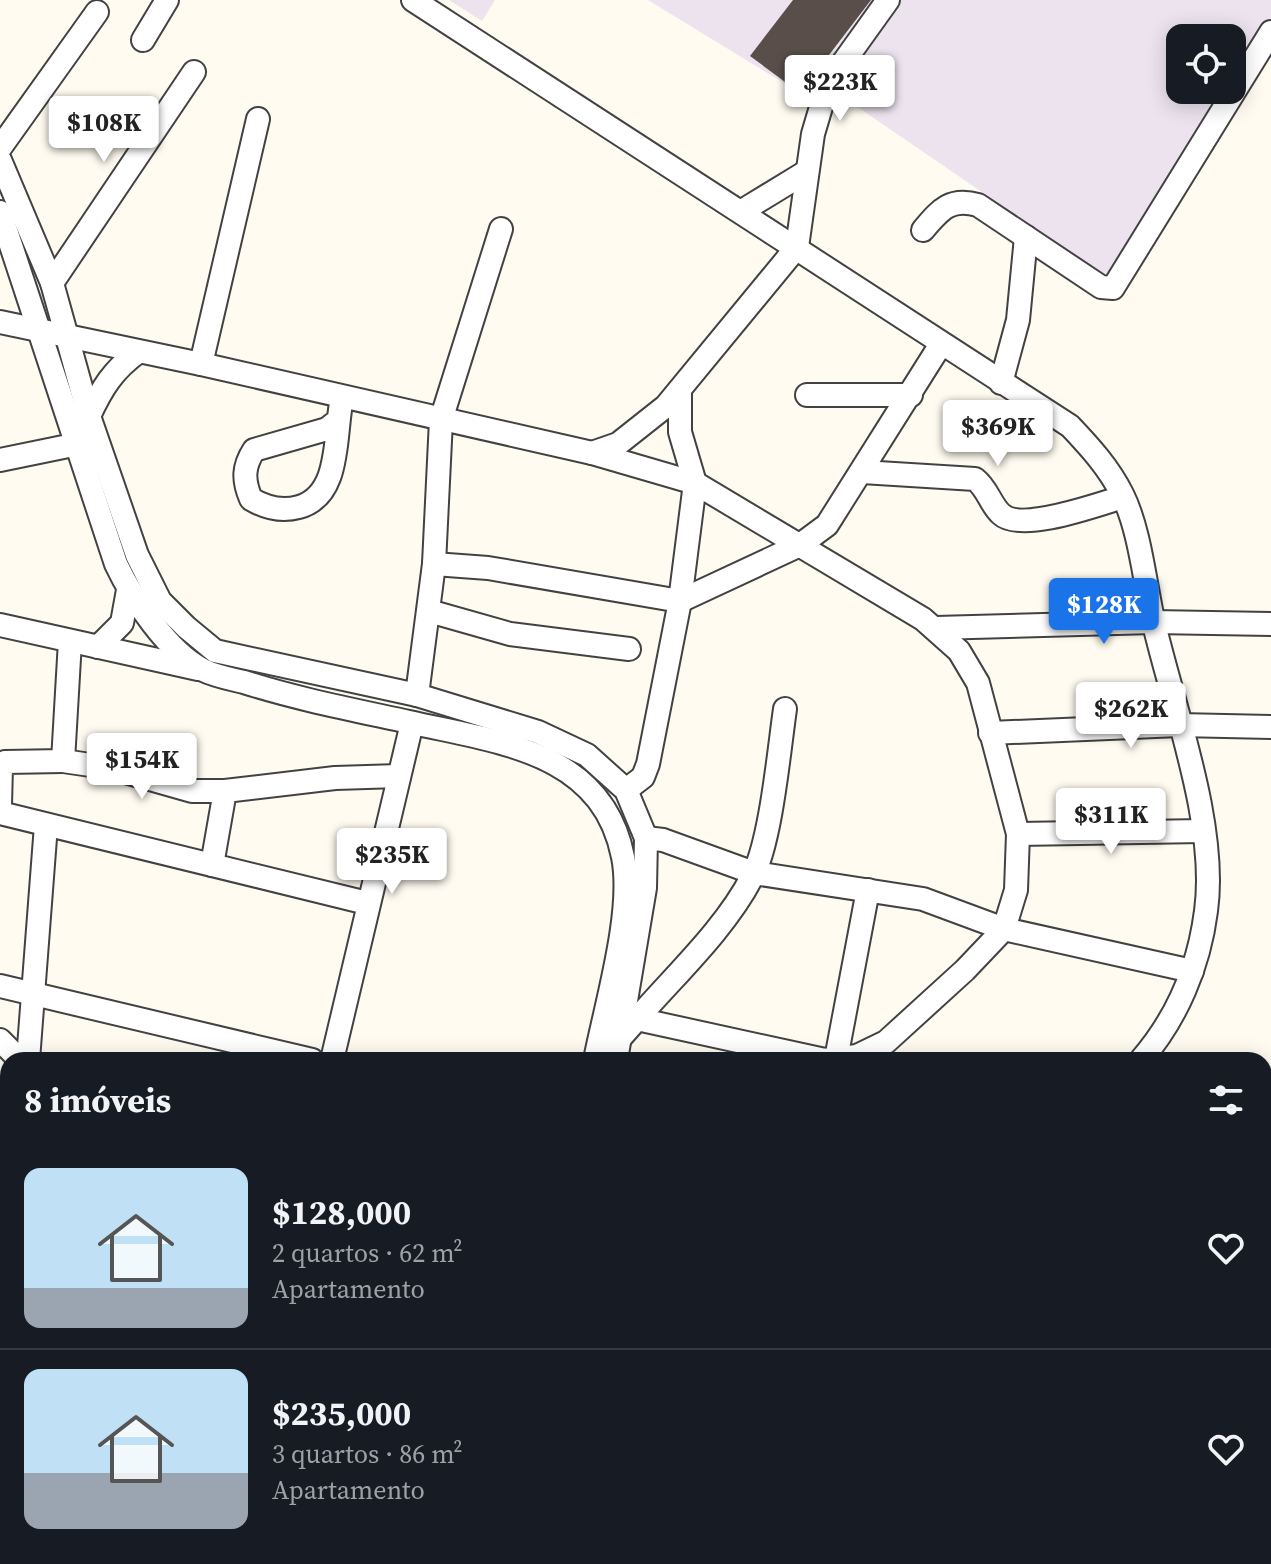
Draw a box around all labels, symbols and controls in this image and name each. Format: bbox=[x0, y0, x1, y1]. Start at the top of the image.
map controls bbox=[1166, 24, 1246, 104]
button: locate bbox=[1166, 24, 1246, 104]
pin: $223K bbox=[784, 55, 896, 123]
text: $223K bbox=[803, 63, 877, 99]
pin: $108K bbox=[48, 96, 160, 164]
text: $108K bbox=[67, 104, 141, 140]
pin: $369K bbox=[942, 400, 1054, 468]
text: $369K bbox=[961, 408, 1035, 444]
pin: $128K bbox=[1048, 578, 1160, 646]
text: $128K bbox=[1067, 586, 1141, 622]
pin: $262K bbox=[1075, 682, 1187, 750]
text: $262K bbox=[1094, 690, 1168, 726]
pin: $154K bbox=[86, 733, 198, 801]
text: $154K bbox=[105, 741, 179, 777]
pin: $311K bbox=[1055, 788, 1167, 856]
text: $311K bbox=[1074, 796, 1148, 832]
pin: $235K bbox=[336, 828, 448, 896]
text: $235K bbox=[355, 836, 429, 872]
text: 8 imóveis bbox=[24, 1077, 171, 1123]
icon: filters bbox=[1204, 1078, 1248, 1122]
text: $128,000 bbox=[272, 1189, 411, 1235]
icon: home bbox=[88, 1200, 184, 1296]
icon: heart bbox=[1204, 1226, 1248, 1270]
text: 2 quartos · 62 m² bbox=[272, 1235, 463, 1271]
text: Apartamento bbox=[272, 1271, 425, 1307]
text: $235,000 bbox=[272, 1390, 411, 1436]
icon: home bbox=[88, 1401, 184, 1497]
icon: heart bbox=[1204, 1427, 1248, 1471]
text: 3 quartos · 86 m² bbox=[272, 1436, 463, 1472]
text: Apartamento bbox=[272, 1472, 425, 1508]

